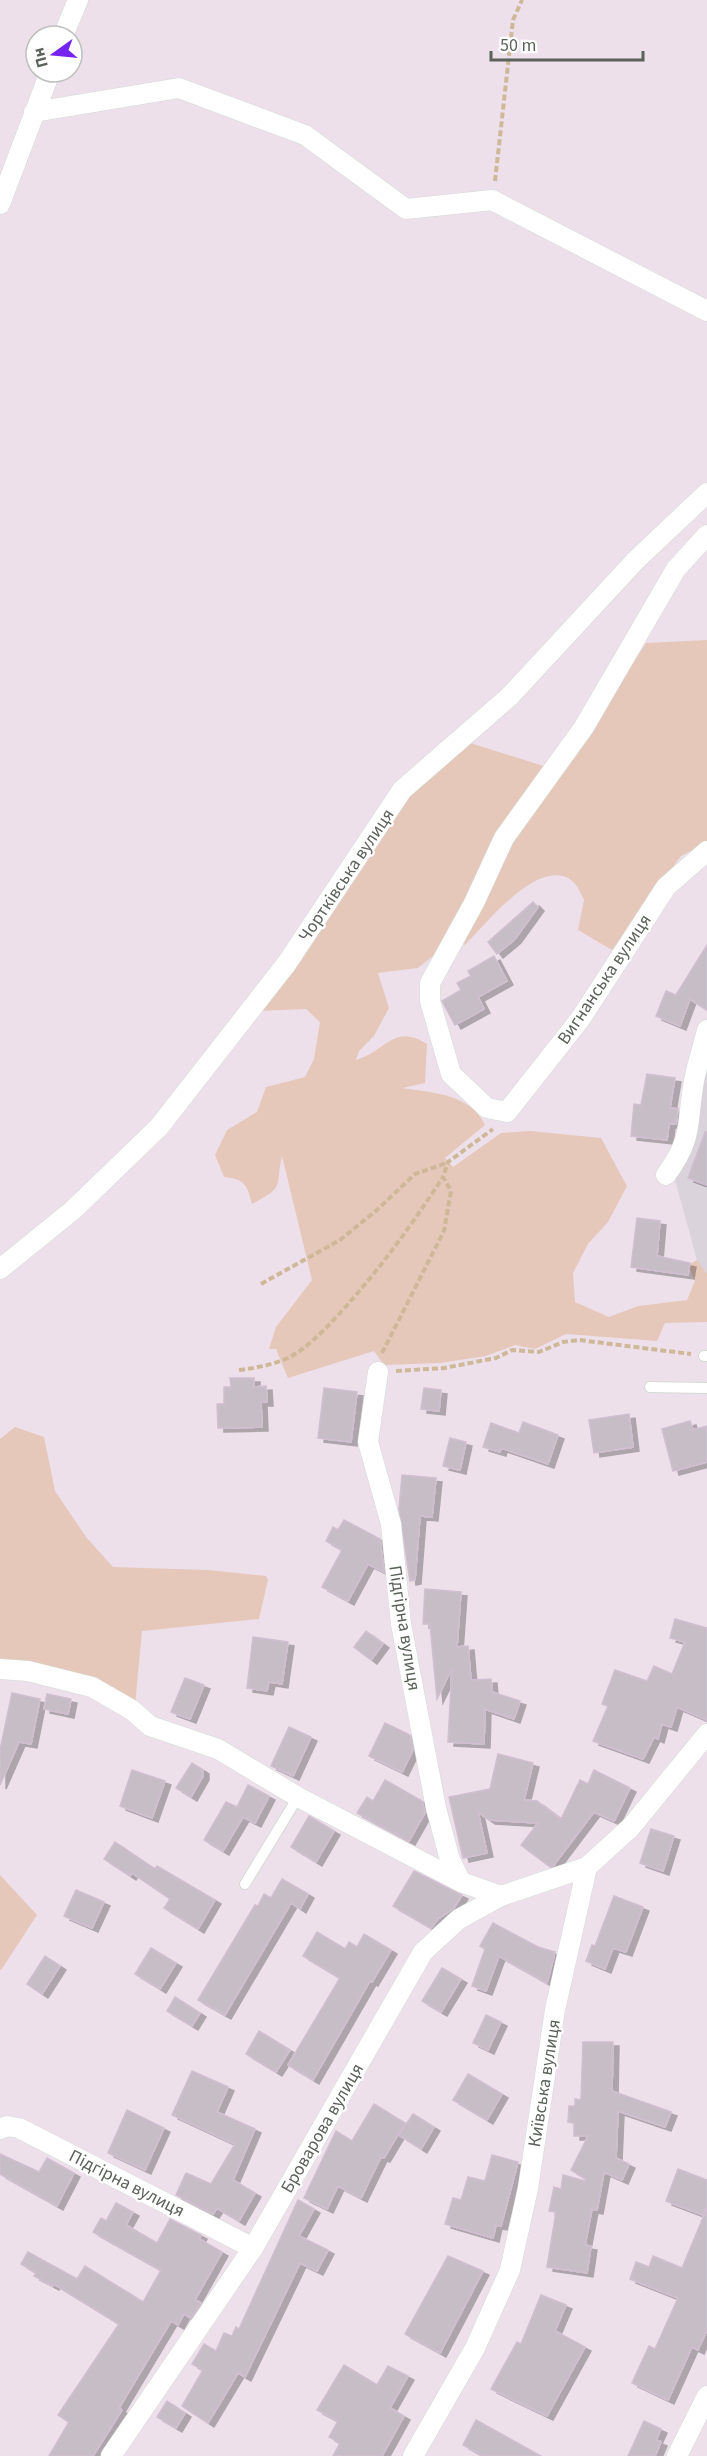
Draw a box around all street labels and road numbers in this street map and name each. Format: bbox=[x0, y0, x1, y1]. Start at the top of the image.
street label: Чортківська вулиця bbox=[292, 804, 400, 947]
street label: Вигнанська вулиця bbox=[551, 909, 657, 1049]
street label: Підгірна вулиця bbox=[382, 1564, 427, 1693]
street label: Київська вулиця bbox=[522, 2017, 567, 2149]
street label: Броварова вулиця bbox=[275, 2059, 370, 2198]
street label: Підгірна вулиця bbox=[65, 2144, 189, 2223]

